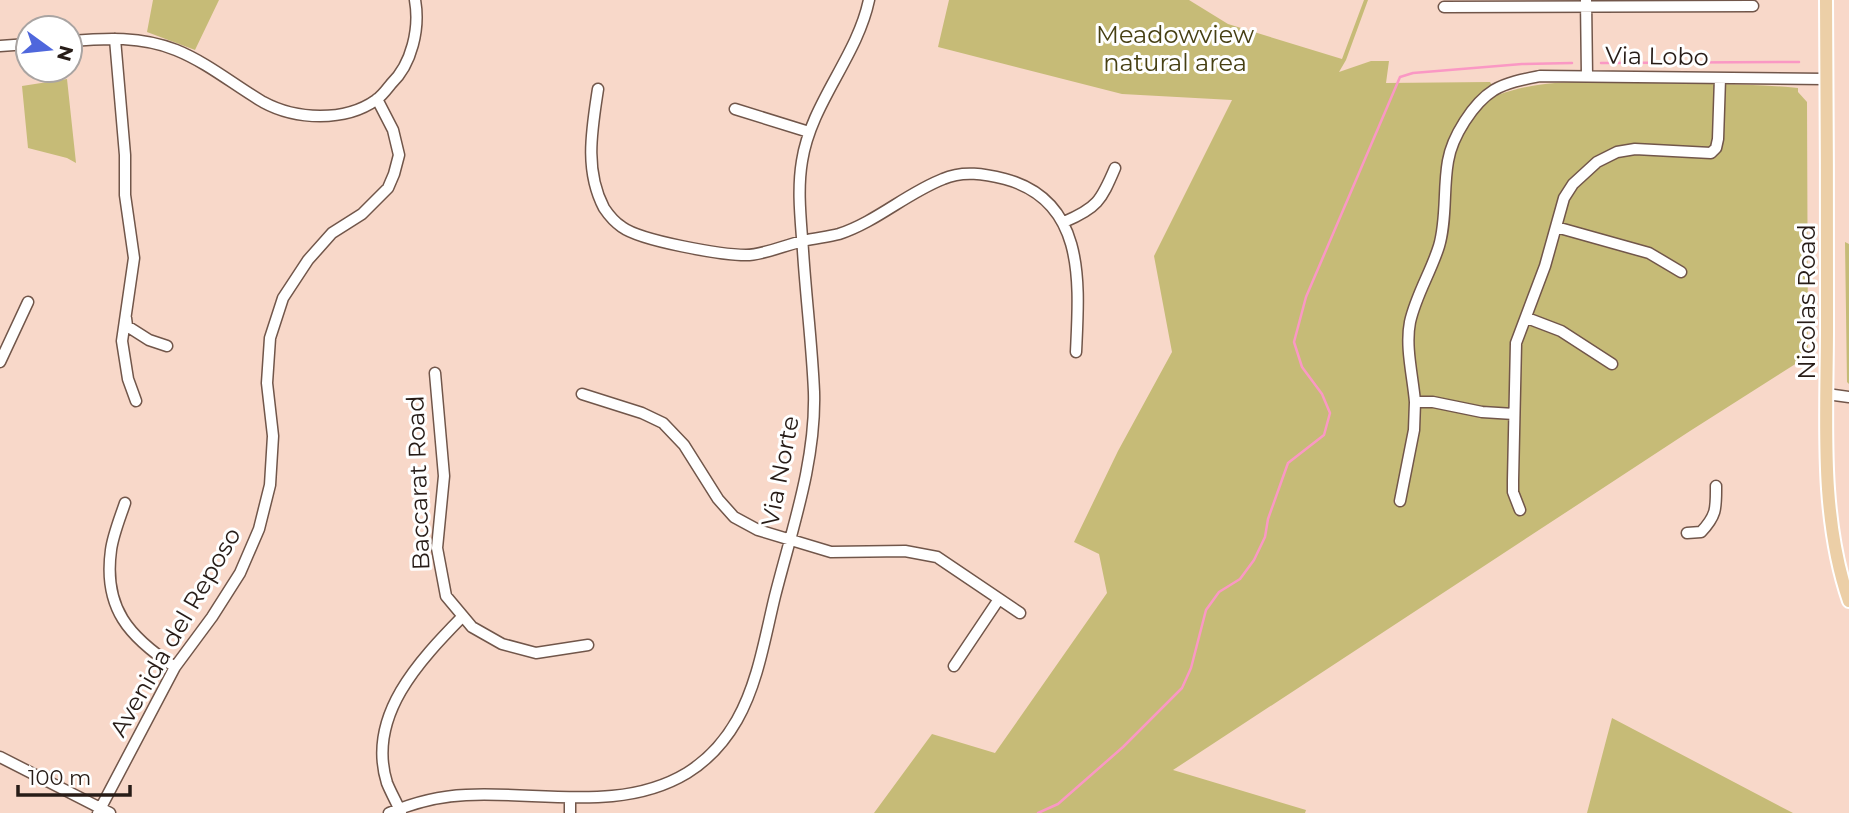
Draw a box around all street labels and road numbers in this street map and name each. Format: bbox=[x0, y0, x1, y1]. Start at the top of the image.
street label: Via Lobo bbox=[1605, 41, 1709, 71]
street label: Nicolas Road bbox=[1792, 224, 1821, 380]
street label: Baccarat Road bbox=[400, 395, 436, 571]
street label: Via Norte bbox=[755, 413, 805, 529]
street label: Avenida del Reposo bbox=[103, 522, 247, 742]

